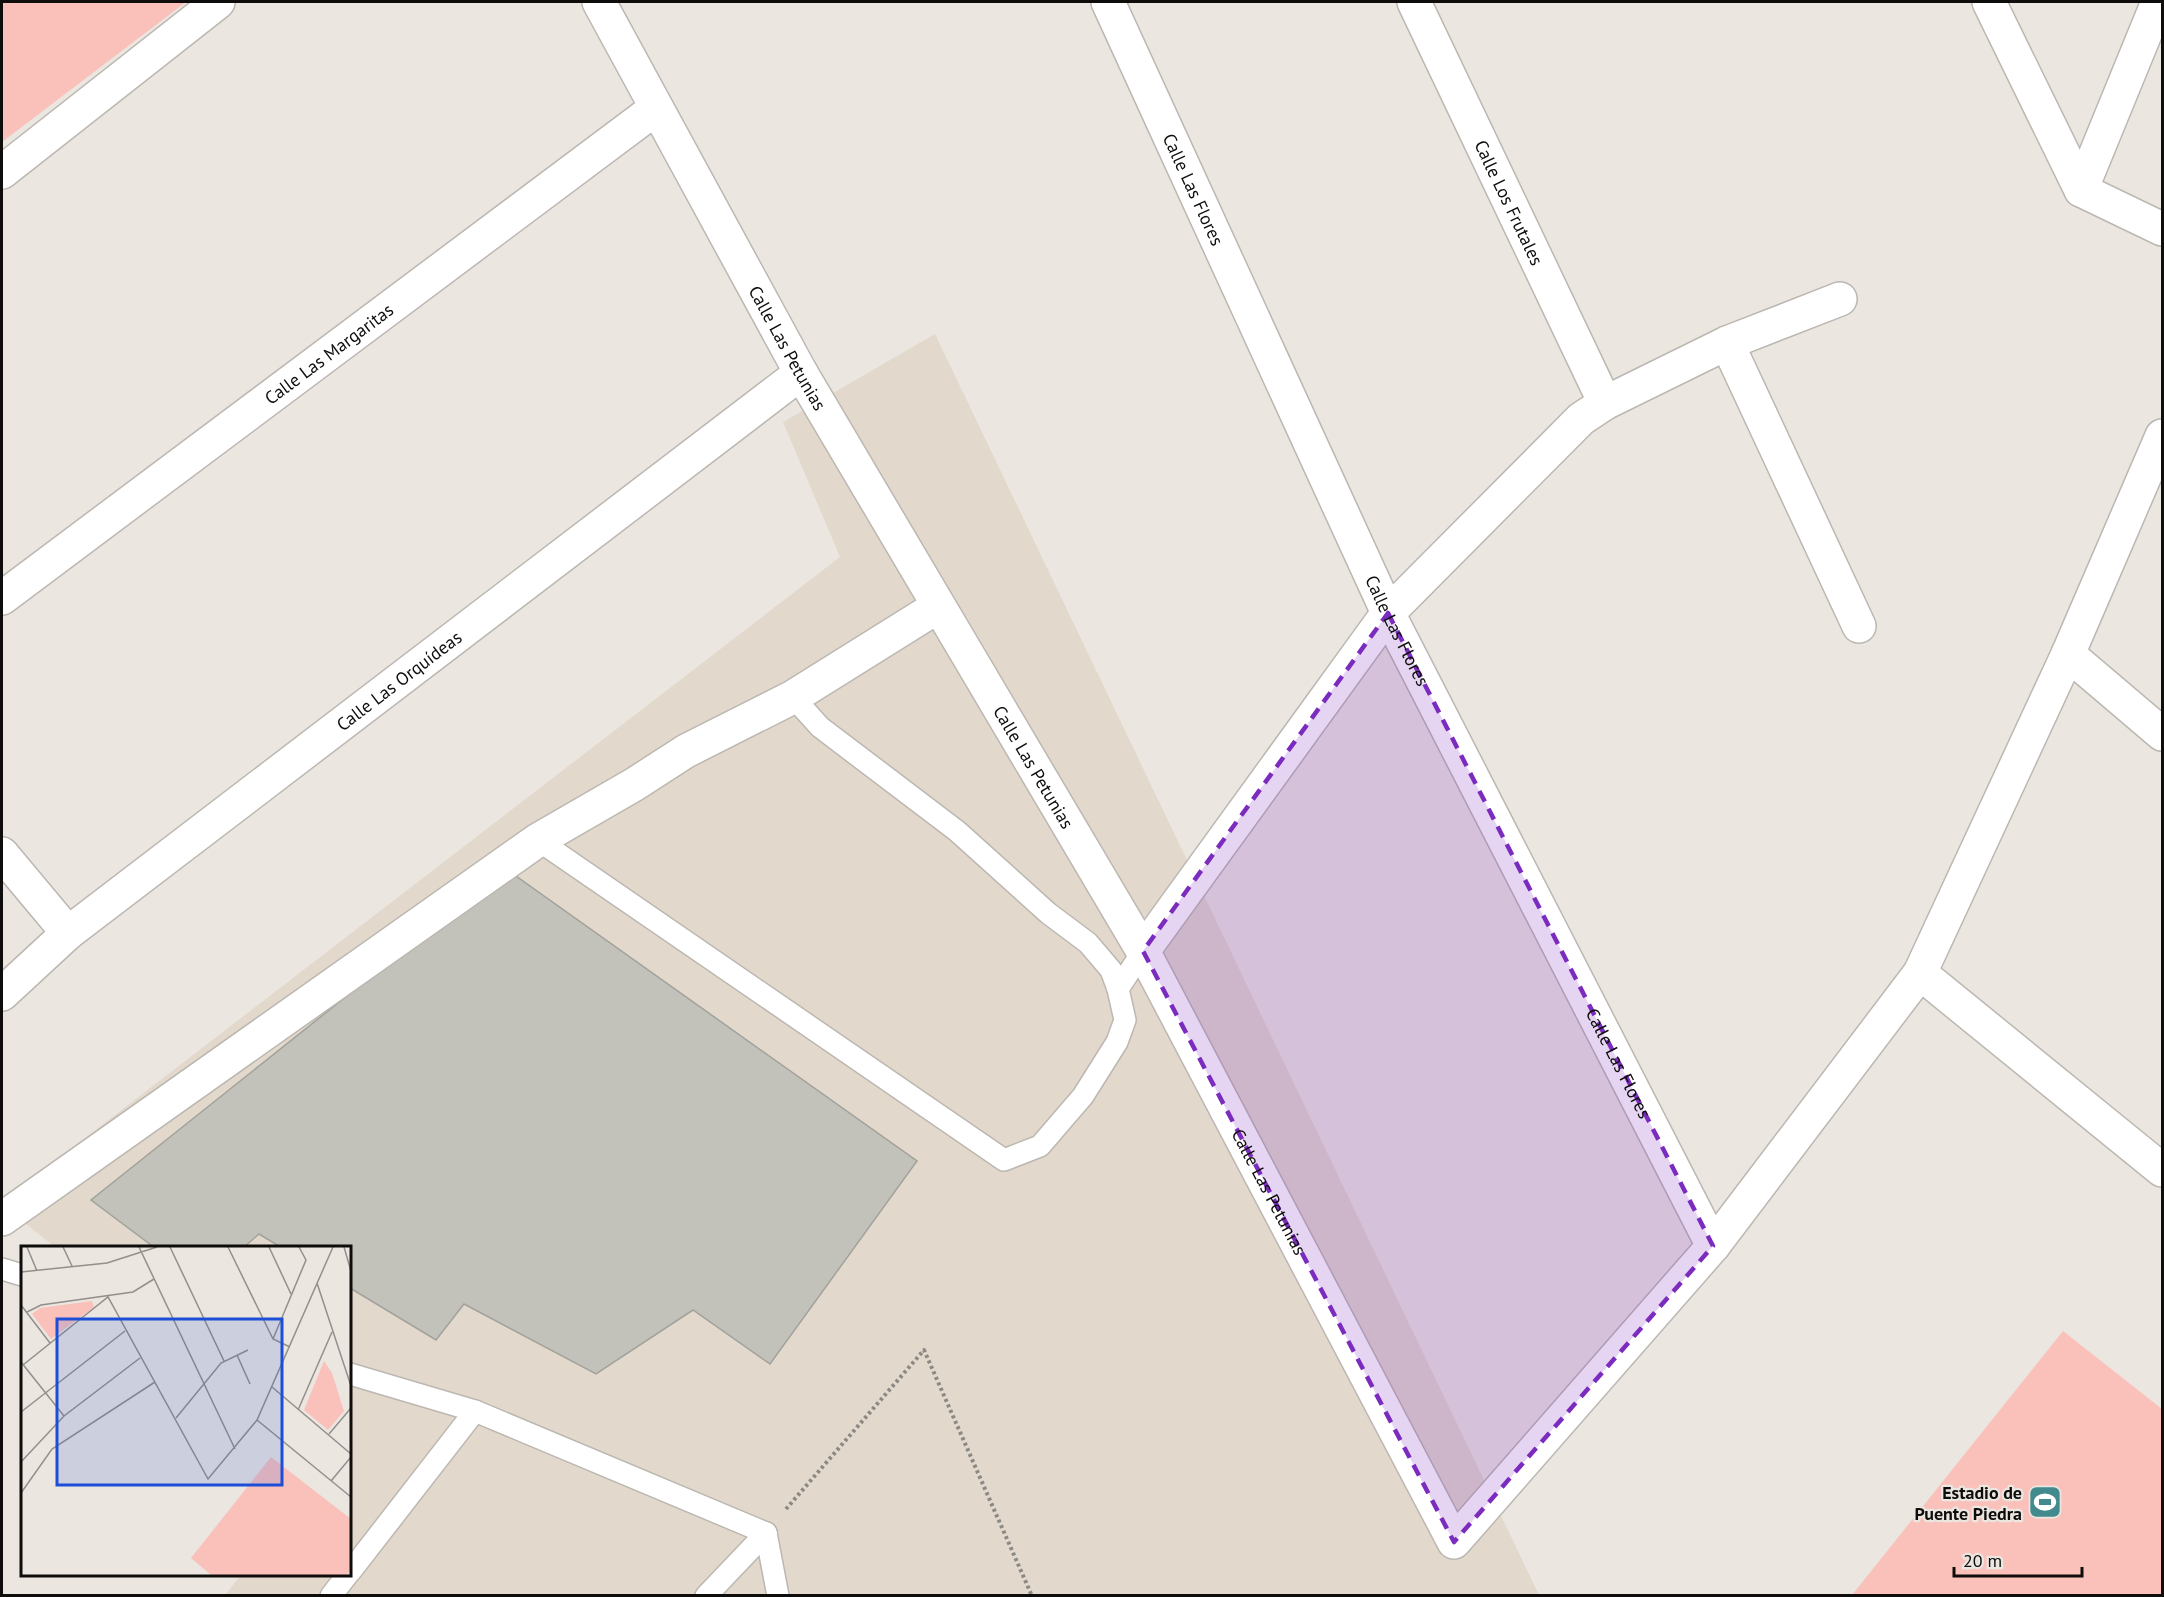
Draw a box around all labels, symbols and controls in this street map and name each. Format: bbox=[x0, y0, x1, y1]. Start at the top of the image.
street label: Calle Las Flores bbox=[1158, 130, 1229, 249]
street label: Calle Los Frutales bbox=[1470, 136, 1549, 269]
street label: Calle Las Petunias bbox=[744, 281, 832, 414]
street label: Calle Las Margaritas bbox=[260, 298, 398, 409]
street label: Calle Las Flores bbox=[1361, 571, 1435, 690]
street label: Calle Las Orquídeas bbox=[331, 625, 466, 736]
street label: Calle Las Petunias bbox=[989, 701, 1079, 833]
street label: Calle Las Flores bbox=[1581, 1004, 1657, 1122]
street label: Calle Las Petunias bbox=[1227, 1125, 1312, 1259]
inset map bbox=[21, 1246, 351, 1576]
place label: Estadio de Puente Piedra bbox=[1914, 1481, 2022, 1525]
sports icon: Estadio de Puente Piedra bbox=[2027, 1484, 2063, 1520]
scale bar bbox=[1954, 1540, 2082, 1578]
text: 20 m bbox=[1963, 1549, 2002, 1572]

